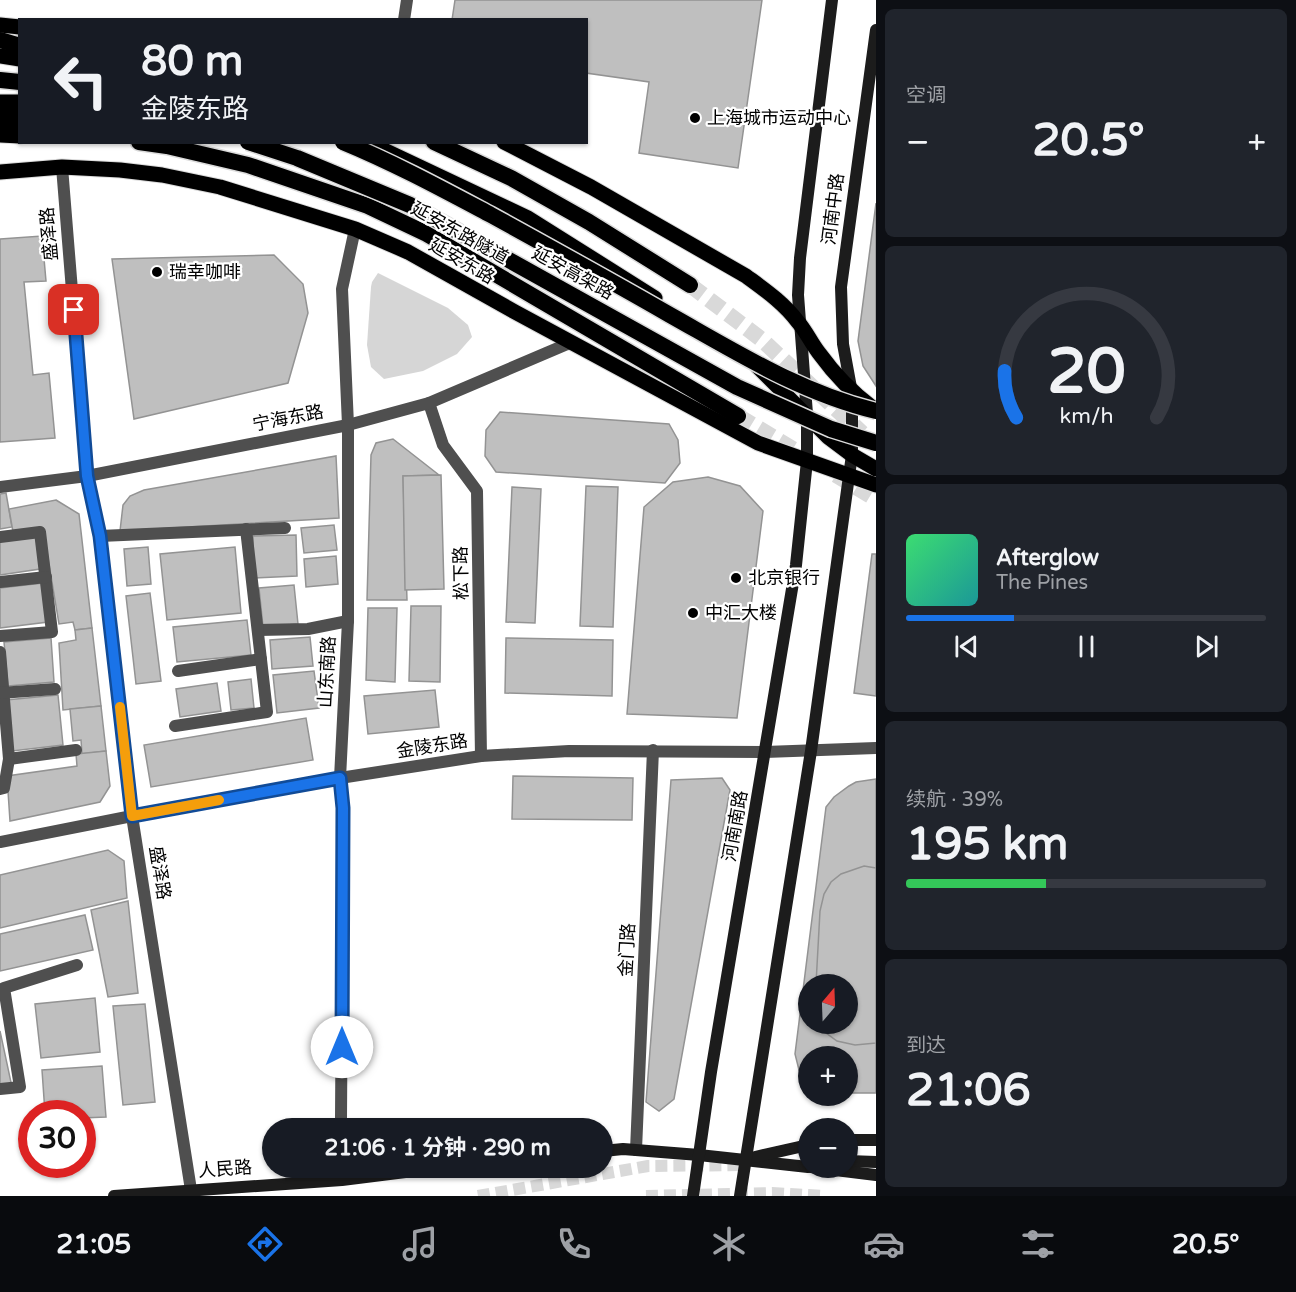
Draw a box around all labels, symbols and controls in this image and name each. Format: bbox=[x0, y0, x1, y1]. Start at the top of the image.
text: 80 m bbox=[141, 36, 243, 87]
icon: left bbox=[42, 42, 120, 120]
text: 空调 bbox=[906, 84, 946, 108]
text: 金陵东路 bbox=[141, 93, 249, 126]
place label: 上海城市运动中心 bbox=[707, 107, 851, 129]
marker: 上海城市运动中心 bbox=[688, 111, 702, 125]
text: 20.5° bbox=[1032, 114, 1145, 168]
text: − bbox=[906, 123, 930, 162]
text: + bbox=[1247, 123, 1266, 162]
street label: 河南中路 bbox=[818, 172, 848, 246]
street label: 延安东路隧道 bbox=[408, 197, 512, 269]
street label: 盛泽路 bbox=[36, 206, 62, 262]
street label: 延安东路 bbox=[425, 234, 499, 288]
street label: 延安高架路 bbox=[528, 242, 618, 304]
place label: 瑞幸咖啡 bbox=[169, 261, 241, 283]
marker: 瑞幸咖啡 bbox=[150, 265, 164, 279]
pin bbox=[48, 284, 99, 335]
icon: arrive bbox=[57, 293, 90, 326]
text: 20 bbox=[1047, 335, 1125, 410]
street label: 宁海东路 bbox=[251, 400, 325, 436]
text: km/h bbox=[1059, 403, 1113, 429]
text: Afterglow bbox=[996, 545, 1099, 571]
street label: 松下路 bbox=[450, 546, 472, 600]
place label: 北京银行 bbox=[748, 567, 820, 589]
marker: 北京银行 bbox=[729, 571, 743, 585]
text: The Pines bbox=[996, 571, 1088, 595]
place label: 中汇大楼 bbox=[705, 602, 777, 624]
marker: 中汇大楼 bbox=[686, 606, 700, 620]
icon: previous bbox=[950, 630, 983, 663]
icon: pause bbox=[1070, 630, 1103, 663]
icon: next bbox=[1190, 630, 1223, 663]
street label: 山东南路 bbox=[314, 635, 340, 709]
street label: 金陵东路 bbox=[395, 730, 469, 762]
text: 续航 · 39% bbox=[906, 788, 1003, 812]
street label: 河南南路 bbox=[718, 789, 752, 863]
text: 195 km bbox=[906, 818, 1068, 872]
street label: 盛泽路 bbox=[145, 845, 175, 901]
street label: 金门路 bbox=[615, 922, 639, 978]
north arrow bbox=[798, 974, 858, 1034]
map controls bbox=[798, 974, 858, 1178]
position arrow bbox=[310, 1015, 374, 1079]
text: 到达 bbox=[906, 1034, 946, 1058]
button: + bbox=[798, 1046, 858, 1106]
text: 21:06 bbox=[906, 1064, 1031, 1118]
speed limit sign: 30 bbox=[18, 1100, 96, 1178]
button: − bbox=[798, 1118, 858, 1178]
text: 21:06 · 1 分钟 · 290 m bbox=[324, 1135, 551, 1161]
street label: 人民路 bbox=[197, 1156, 253, 1182]
icon: directions bbox=[244, 1223, 286, 1265]
icon: music bbox=[399, 1223, 441, 1265]
icon: phone bbox=[553, 1223, 595, 1265]
icon: climate bbox=[708, 1223, 750, 1265]
icon: car bbox=[863, 1223, 905, 1265]
icon: filters bbox=[1017, 1223, 1059, 1265]
text: 21:05 bbox=[56, 1228, 131, 1261]
text: 20.5° bbox=[1172, 1228, 1240, 1261]

